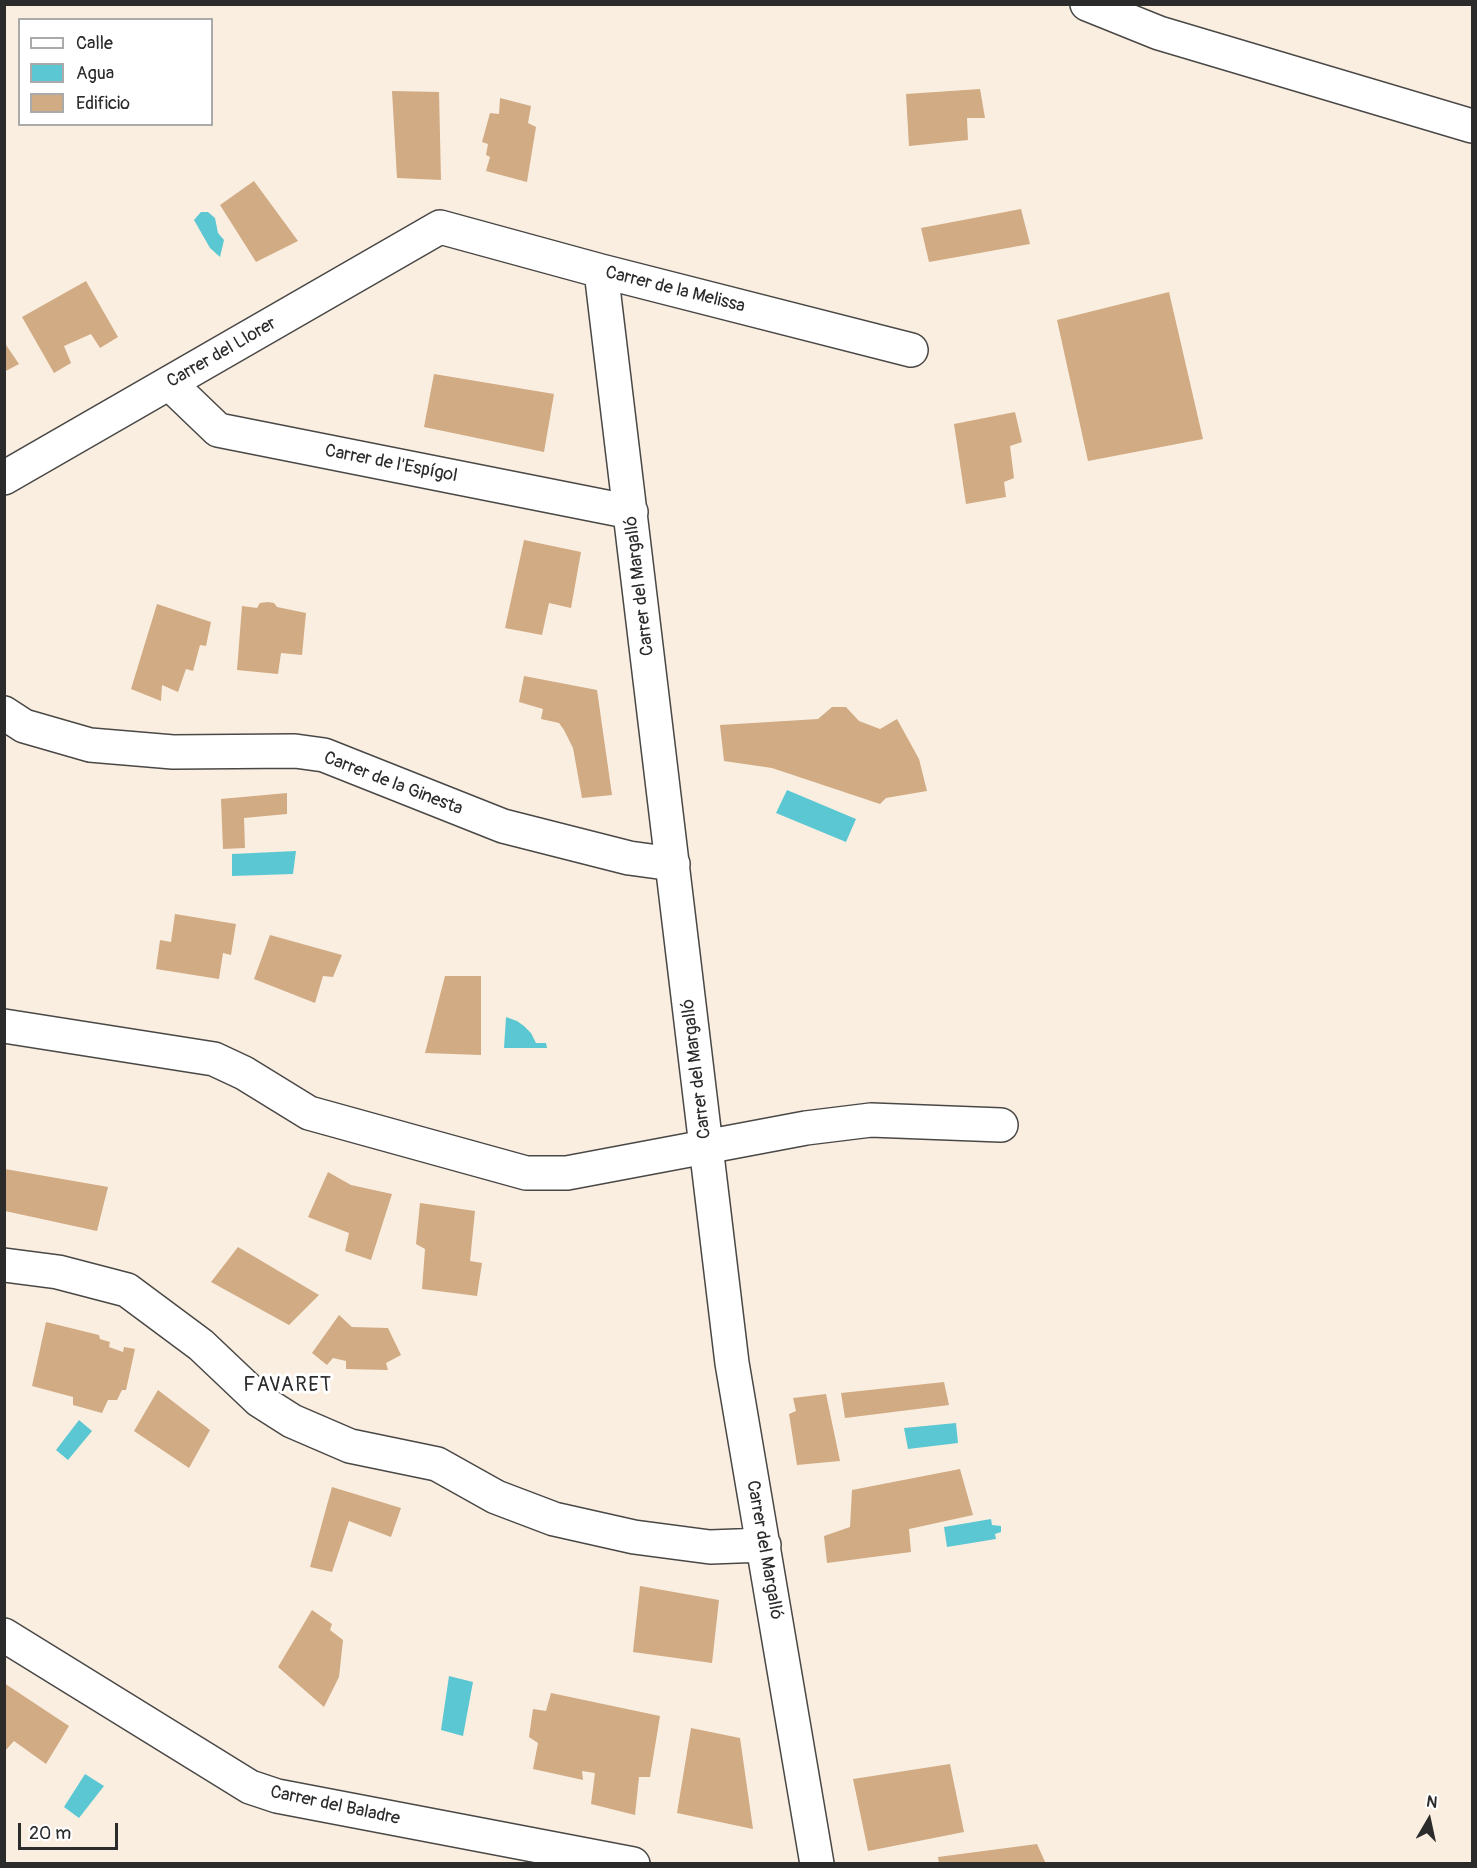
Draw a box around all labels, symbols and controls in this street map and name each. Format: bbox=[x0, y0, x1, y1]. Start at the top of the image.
legend bbox=[18, 18, 213, 126]
text: Calle bbox=[76, 32, 113, 55]
text: Agua bbox=[76, 62, 114, 85]
text: Edificio bbox=[76, 92, 130, 115]
street label: Carrer de la Melissa bbox=[603, 262, 747, 318]
street label: Carrer del Llorer bbox=[163, 313, 281, 393]
street label: Carrer de l'Espígol bbox=[323, 441, 459, 487]
street label: Carrer del Margalló bbox=[621, 515, 659, 657]
street label: Carrer de la Ginesta bbox=[320, 748, 466, 820]
street label: Carrer del Margalló bbox=[678, 998, 716, 1140]
district label: FAVARET bbox=[243, 1374, 333, 1398]
street label: Carrer del Margalló bbox=[741, 1479, 787, 1621]
street label: Carrer del Baladre bbox=[268, 1782, 402, 1830]
north arrow bbox=[1399, 1790, 1459, 1850]
text: N bbox=[1425, 1791, 1439, 1813]
scale bar bbox=[21, 1811, 122, 1849]
text: 20 m bbox=[29, 1822, 71, 1845]

